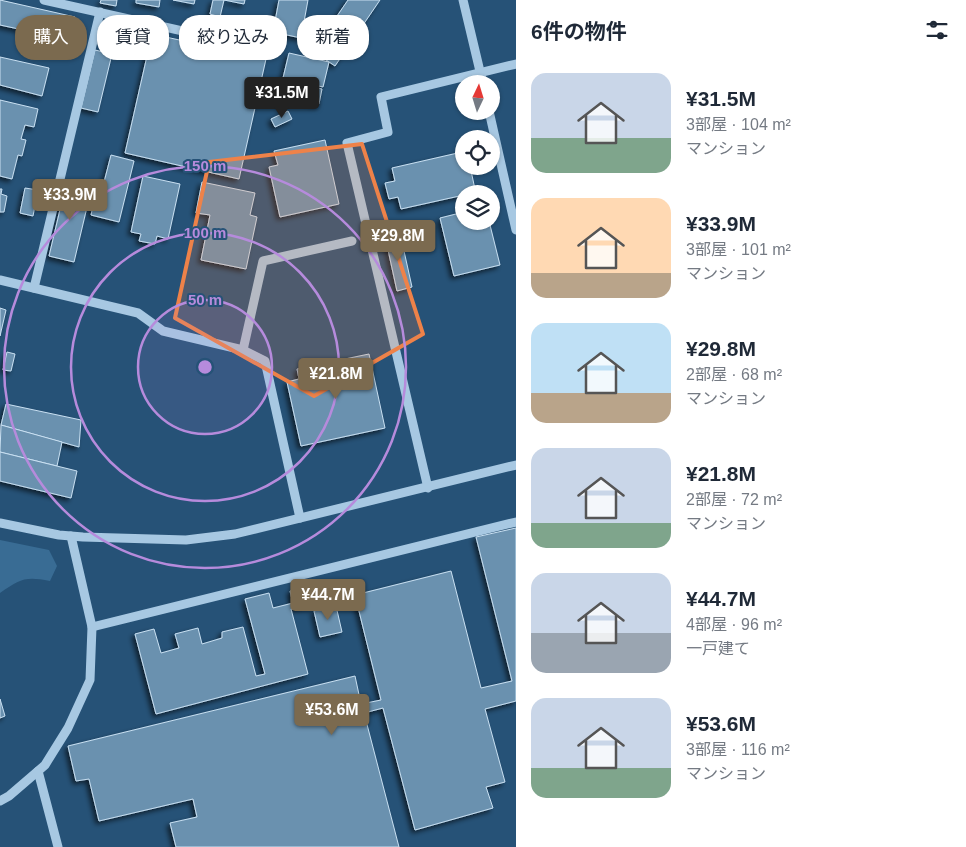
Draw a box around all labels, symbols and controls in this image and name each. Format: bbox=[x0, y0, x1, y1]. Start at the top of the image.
chip: 購入 bbox=[15, 15, 87, 60]
chip: 賃貸 bbox=[97, 15, 169, 60]
chip: 絞り込み bbox=[179, 15, 287, 60]
chip: 新着 bbox=[297, 15, 369, 60]
icon: filters bbox=[923, 16, 951, 44]
text: 6件の物件 bbox=[531, 20, 627, 43]
north arrow bbox=[455, 75, 500, 120]
map controls bbox=[455, 75, 500, 230]
pin: ¥31.5M bbox=[241, 76, 323, 119]
text: ¥31.5M bbox=[255, 84, 309, 101]
text: ¥31.5M bbox=[686, 87, 756, 110]
icon: home bbox=[571, 93, 631, 153]
text: 3部屋 · 104 m² bbox=[686, 116, 791, 133]
button: locate bbox=[455, 130, 500, 175]
text: マンション bbox=[686, 140, 766, 157]
text: 150 m bbox=[184, 157, 226, 174]
pin: ¥33.9M bbox=[29, 178, 111, 221]
button: layers bbox=[455, 185, 500, 230]
text: ¥33.9M bbox=[43, 186, 97, 203]
text: ¥33.9M bbox=[686, 212, 756, 235]
icon: home bbox=[571, 218, 631, 278]
pin: ¥29.8M bbox=[357, 220, 439, 262]
text: 100 m bbox=[184, 224, 226, 241]
text: ¥29.8M bbox=[371, 227, 425, 244]
text: 3部屋 · 101 m² bbox=[686, 241, 791, 258]
text: マンション bbox=[686, 265, 766, 282]
text: 50 m bbox=[188, 291, 222, 308]
text: ¥29.8M bbox=[686, 337, 756, 360]
icon: home bbox=[571, 343, 631, 403]
centre of rings bbox=[196, 358, 214, 376]
pin: ¥21.8M bbox=[295, 358, 377, 400]
text: ¥21.8M bbox=[309, 365, 363, 382]
text: 2部屋 · 68 m² bbox=[686, 366, 782, 383]
text: マンション bbox=[686, 390, 766, 407]
text: ¥21.8M bbox=[686, 462, 756, 485]
icon: home bbox=[571, 468, 631, 528]
text: 2部屋 · 72 m² bbox=[686, 491, 782, 508]
text: マンション bbox=[686, 515, 766, 532]
pin: ¥44.7M bbox=[287, 578, 369, 621]
text: ¥44.7M bbox=[301, 586, 355, 603]
text: ¥44.7M bbox=[686, 587, 756, 610]
icon: home bbox=[571, 593, 631, 653]
text: 4部屋 · 96 m² bbox=[686, 616, 782, 633]
text: 一戸建て bbox=[686, 640, 750, 657]
pin: ¥53.6M bbox=[291, 694, 373, 736]
text: ¥53.6M bbox=[305, 701, 359, 718]
text: ¥53.6M bbox=[686, 712, 756, 735]
icon: home bbox=[571, 718, 631, 778]
text: 3部屋 · 116 m² bbox=[686, 741, 790, 758]
text: マンション bbox=[686, 765, 766, 782]

